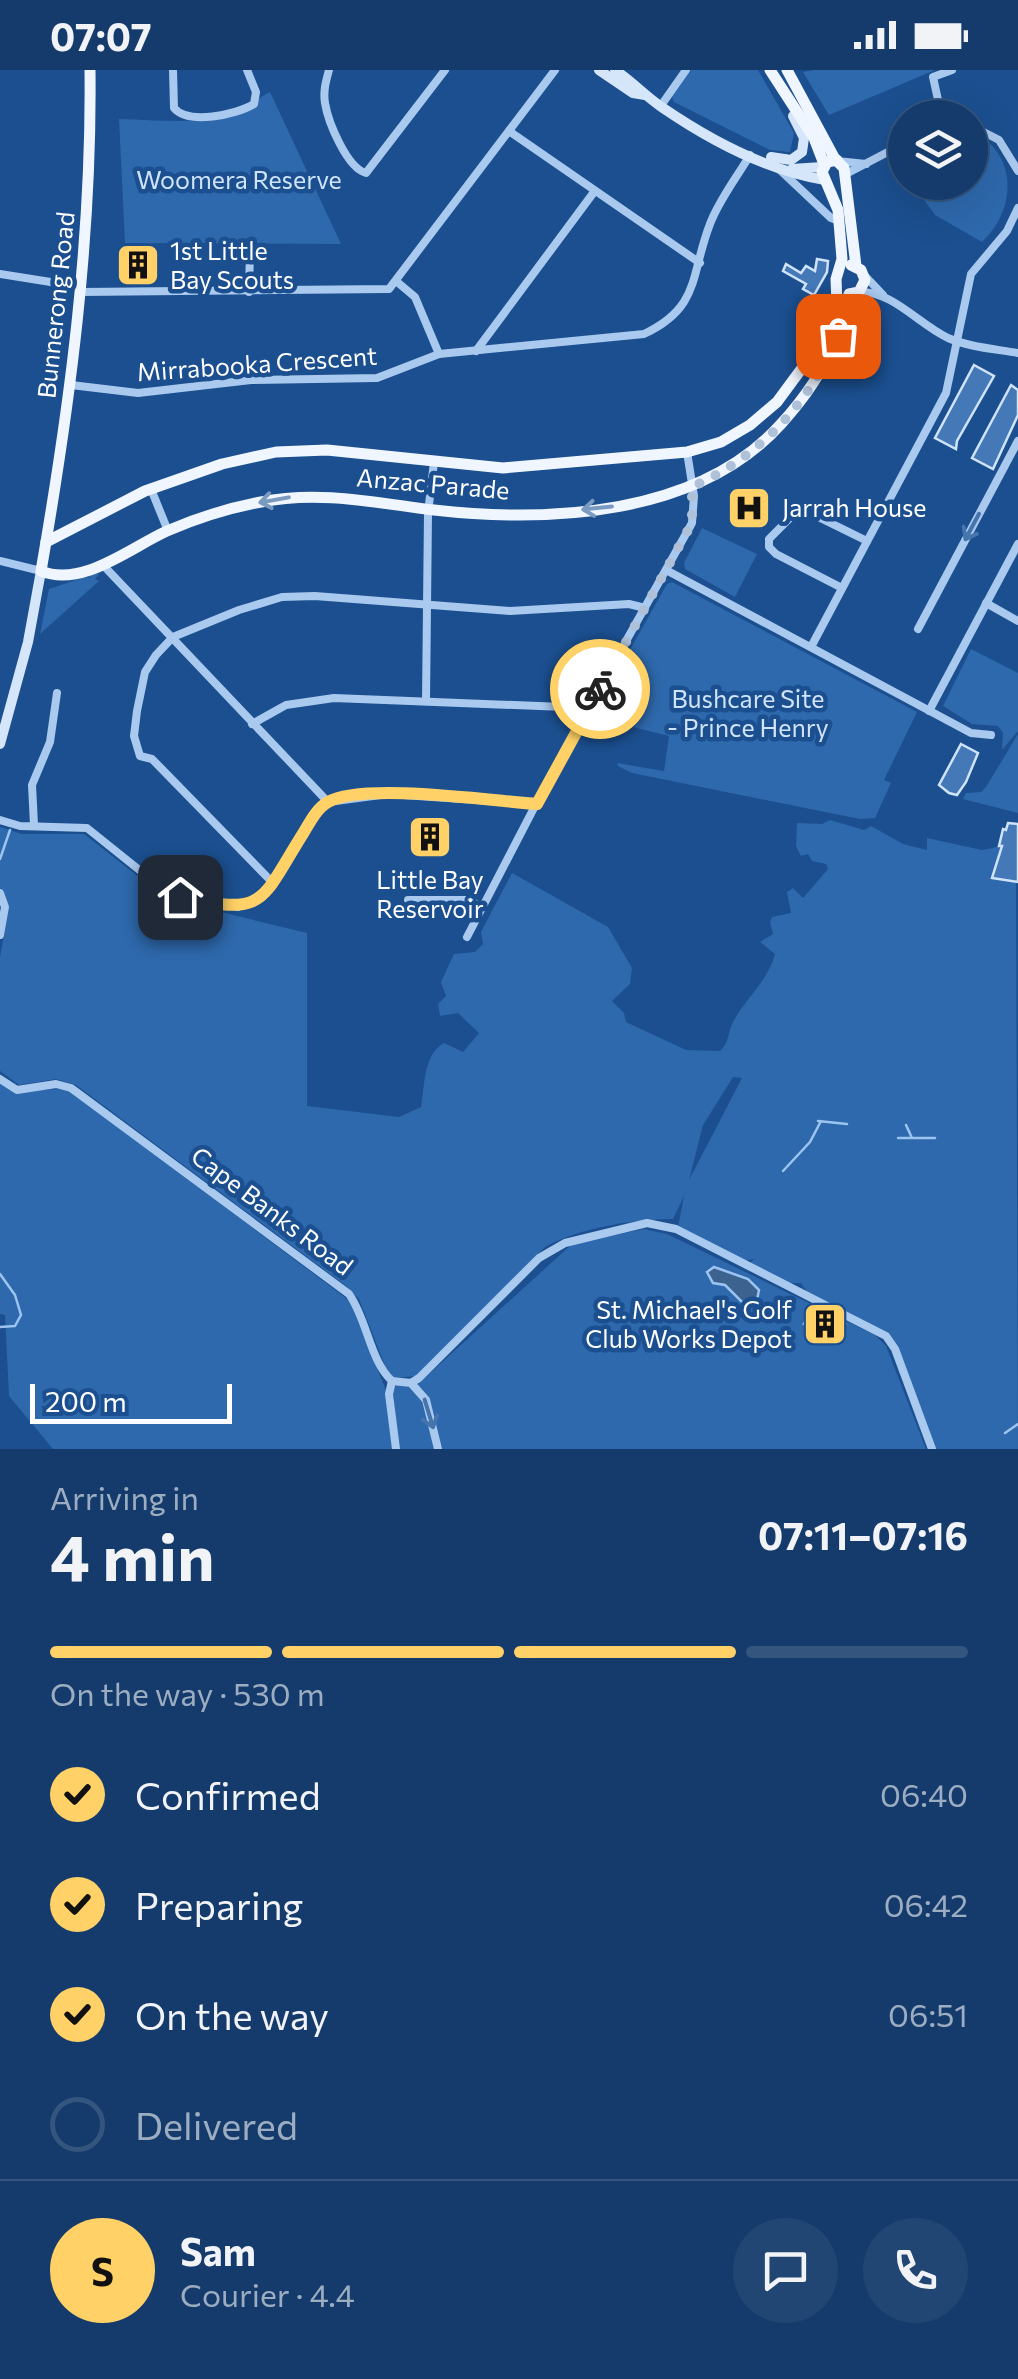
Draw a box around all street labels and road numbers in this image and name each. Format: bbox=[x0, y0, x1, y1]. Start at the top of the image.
street label: Bunnerong Road bbox=[30, 210, 80, 400]
street label: Mirrabooka Crescent bbox=[136, 340, 378, 386]
street label: Anzac Parade bbox=[355, 461, 511, 505]
street label: Cape Banks Road bbox=[186, 1140, 359, 1281]

